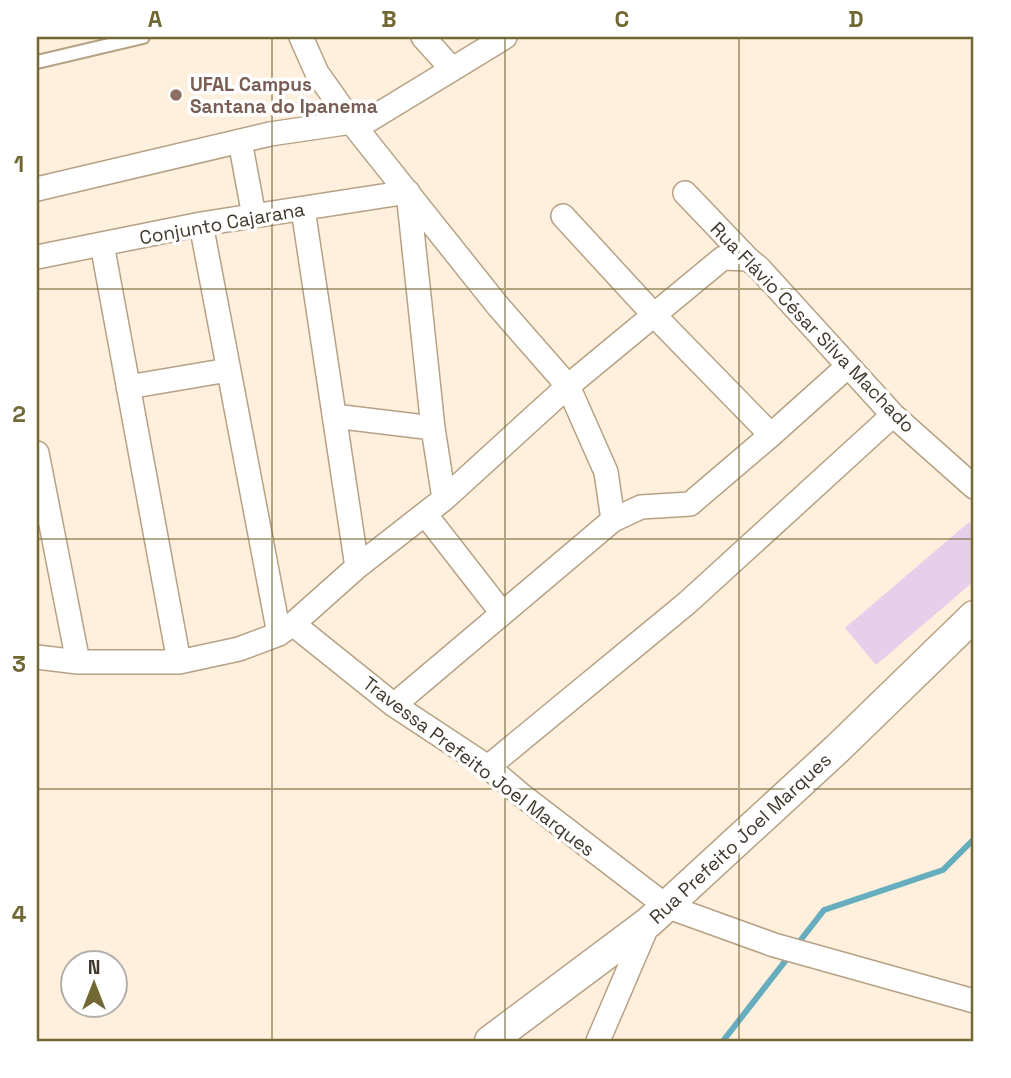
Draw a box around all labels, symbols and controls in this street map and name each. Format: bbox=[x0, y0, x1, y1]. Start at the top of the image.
text: A bbox=[148, 4, 163, 34]
text: B bbox=[381, 4, 397, 34]
text: C bbox=[615, 4, 629, 34]
text: D bbox=[848, 4, 864, 34]
place label: UFAL Campus Santana do Ipanema bbox=[190, 72, 378, 119]
marker: UFAL Campus Santana do Ipanema bbox=[168, 87, 184, 103]
text: 1 bbox=[14, 149, 24, 179]
street label: Conjunto Cajarana bbox=[137, 197, 307, 250]
street label: Rua Flávio César Silva Machado bbox=[705, 216, 920, 438]
text: 2 bbox=[12, 399, 26, 429]
text: 3 bbox=[12, 649, 26, 679]
street label: Travessa Prefeito Joel Marques bbox=[358, 671, 600, 862]
street label: Rua Prefeito Joel Marques bbox=[644, 747, 837, 929]
text: 4 bbox=[12, 899, 27, 929]
north arrow bbox=[60, 948, 130, 1018]
text: N bbox=[88, 955, 100, 980]

